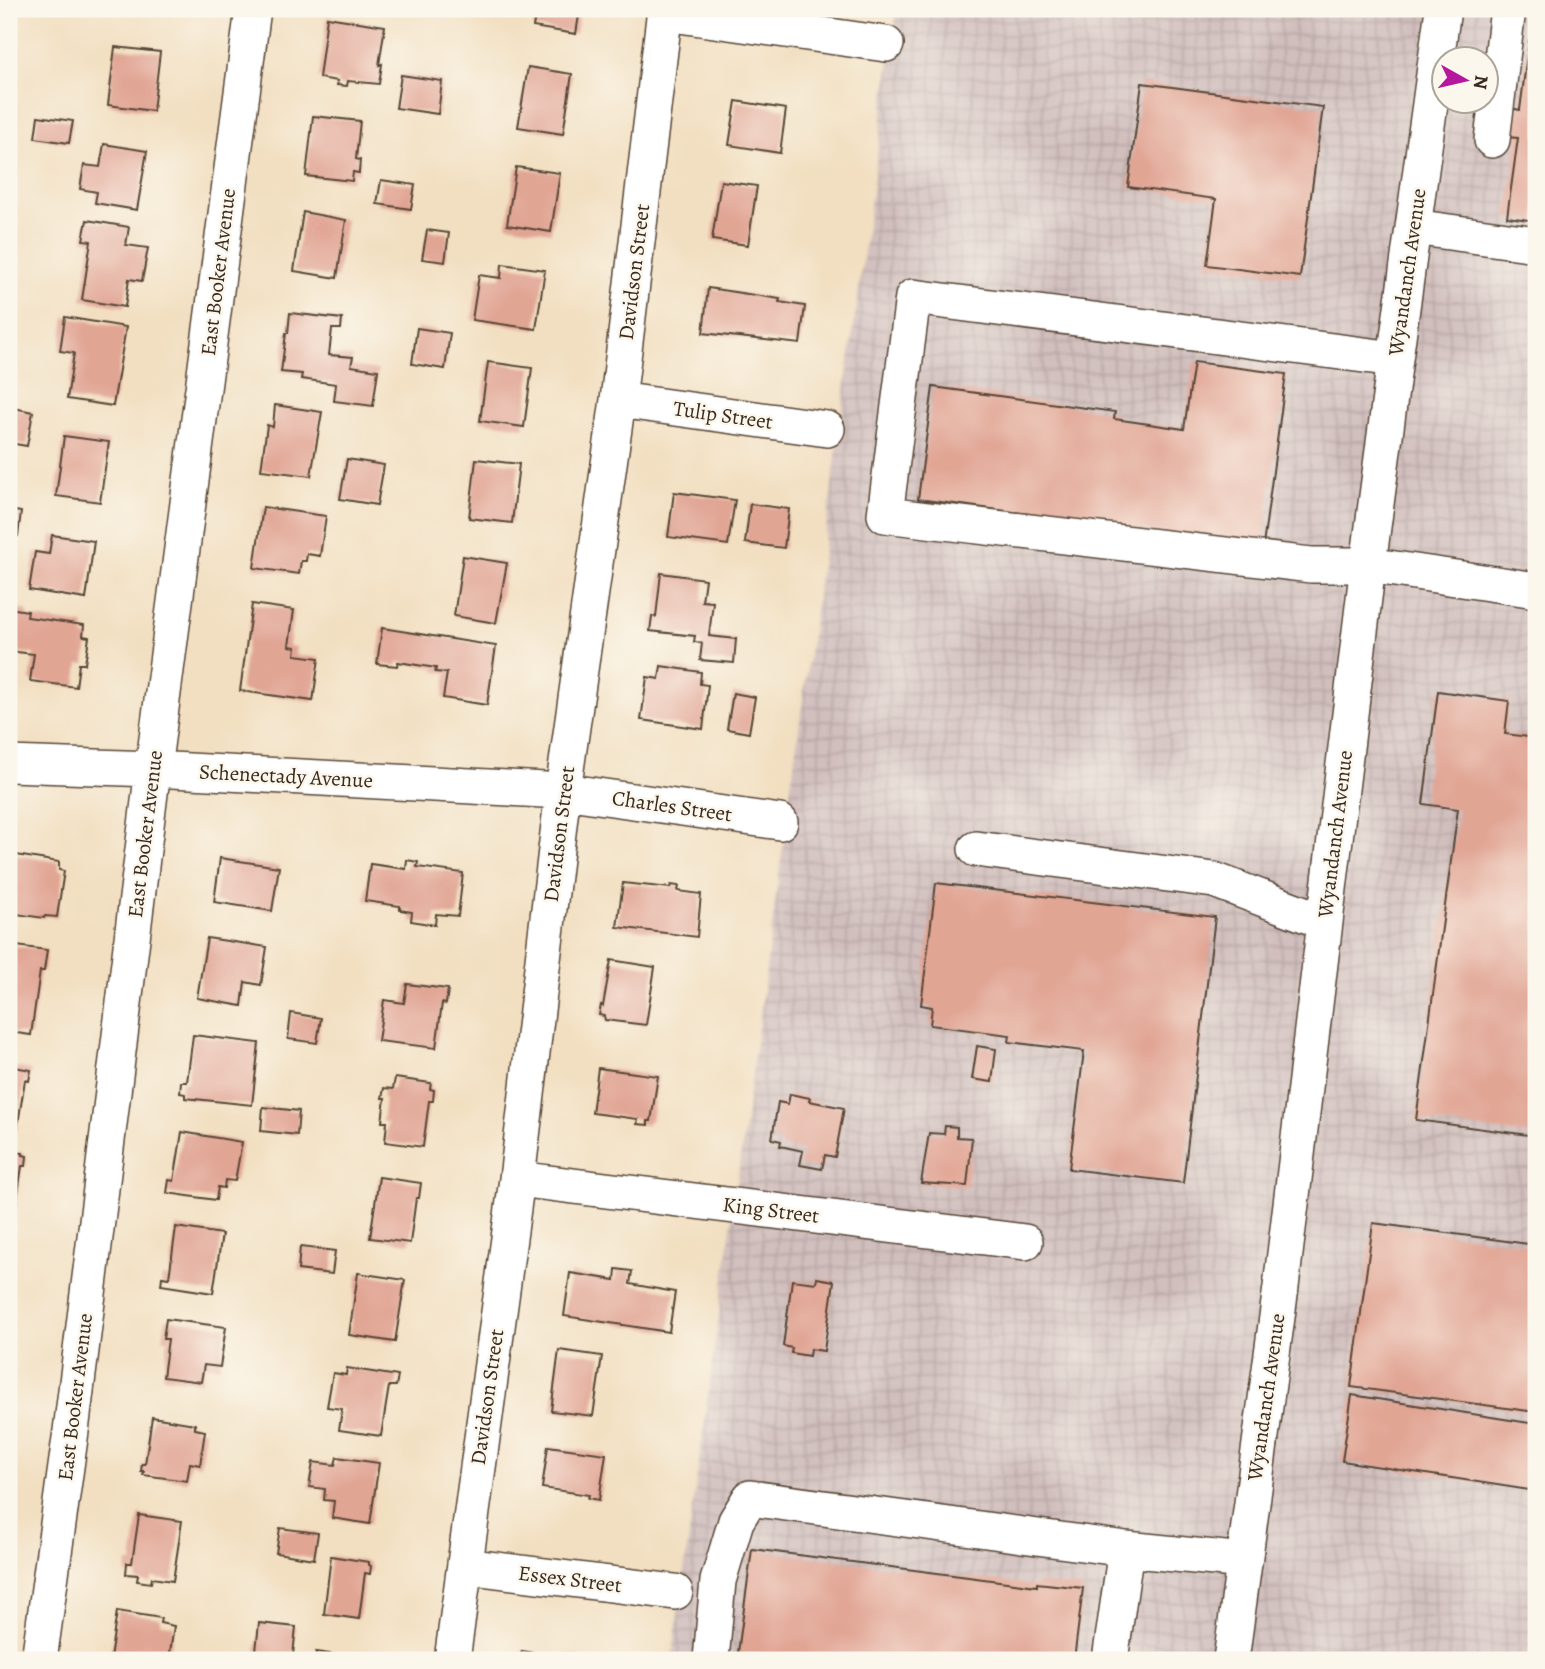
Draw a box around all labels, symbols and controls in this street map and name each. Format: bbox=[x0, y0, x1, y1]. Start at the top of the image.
north arrow bbox=[1430, 46, 1500, 116]
text: N bbox=[1467, 74, 1495, 91]
street label: East Booker Avenue bbox=[194, 187, 242, 357]
street label: Wyandanch Avenue bbox=[1381, 187, 1433, 358]
street label: Davidson Street bbox=[612, 202, 656, 342]
street label: Tulip Street bbox=[671, 394, 775, 436]
street label: East Booker Avenue bbox=[121, 749, 169, 919]
street label: Wyandanch Avenue bbox=[1311, 749, 1359, 920]
street label: Schenectady Avenue bbox=[198, 757, 374, 795]
street label: Davidson Street bbox=[537, 764, 581, 904]
street label: Charles Street bbox=[610, 784, 734, 828]
street label: King Street bbox=[721, 1190, 821, 1230]
street label: East Booker Avenue bbox=[51, 1312, 99, 1482]
street label: Wyandanch Avenue bbox=[1240, 1312, 1292, 1483]
street label: Davidson Street bbox=[464, 1327, 510, 1467]
street label: Essex Street bbox=[517, 1559, 623, 1599]

